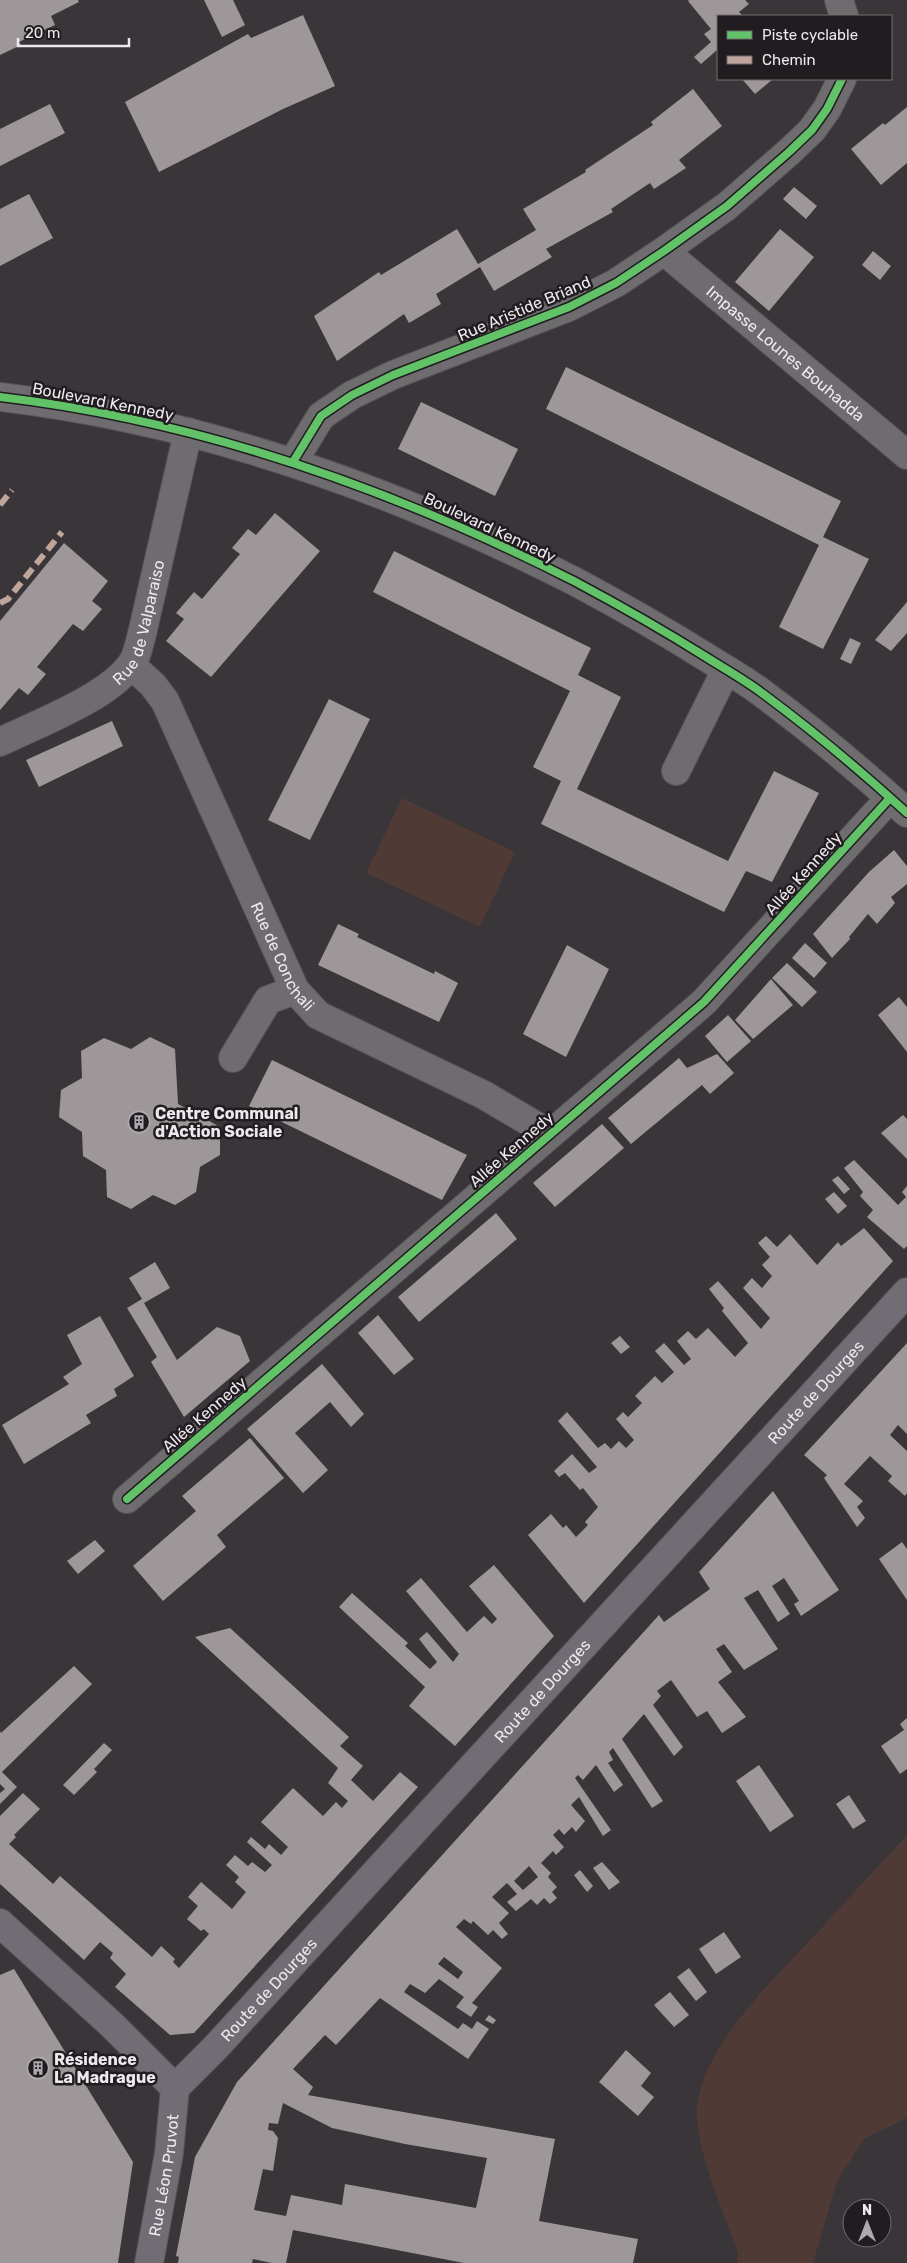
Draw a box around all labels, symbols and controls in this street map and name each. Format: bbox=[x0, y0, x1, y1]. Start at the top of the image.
scale bar bbox=[18, 15, 129, 47]
legend bbox=[717, 15, 892, 80]
text: 20 m bbox=[25, 24, 60, 42]
text: Piste cyclable bbox=[762, 26, 858, 44]
text: Chemin bbox=[762, 51, 816, 69]
street label: Rue Aristide Briand bbox=[455, 272, 594, 345]
street label: Impasse Lounes Bouhadda bbox=[702, 282, 868, 425]
street label: Boulevard Kennedy bbox=[31, 378, 175, 425]
street label: Boulevard Kennedy bbox=[421, 488, 559, 566]
street label: Rue de Valparaiso bbox=[109, 558, 169, 689]
street label: Allée Kennedy bbox=[761, 828, 846, 919]
street label: Rue de Conchali bbox=[247, 899, 318, 1015]
place label: Centre Communal d'Action Sociale bbox=[155, 1104, 298, 1141]
street label: Allée Kennedy bbox=[465, 1108, 557, 1191]
building icon: Centre Communal d'Action Sociale bbox=[127, 1110, 151, 1134]
street label: Route de Dourges bbox=[764, 1337, 868, 1448]
street label: Allée Kennedy bbox=[158, 1373, 250, 1456]
street label: Route de Dourges bbox=[490, 1635, 594, 1747]
street label: Route de Dourges bbox=[217, 1934, 321, 2045]
place label: Résidence La Madrague bbox=[54, 2050, 156, 2087]
building icon: Résidence La Madrague bbox=[26, 2056, 50, 2080]
street label: Rue Léon Pruvot bbox=[145, 2113, 183, 2238]
north arrow bbox=[842, 2198, 892, 2248]
text: N bbox=[862, 2202, 872, 2219]

